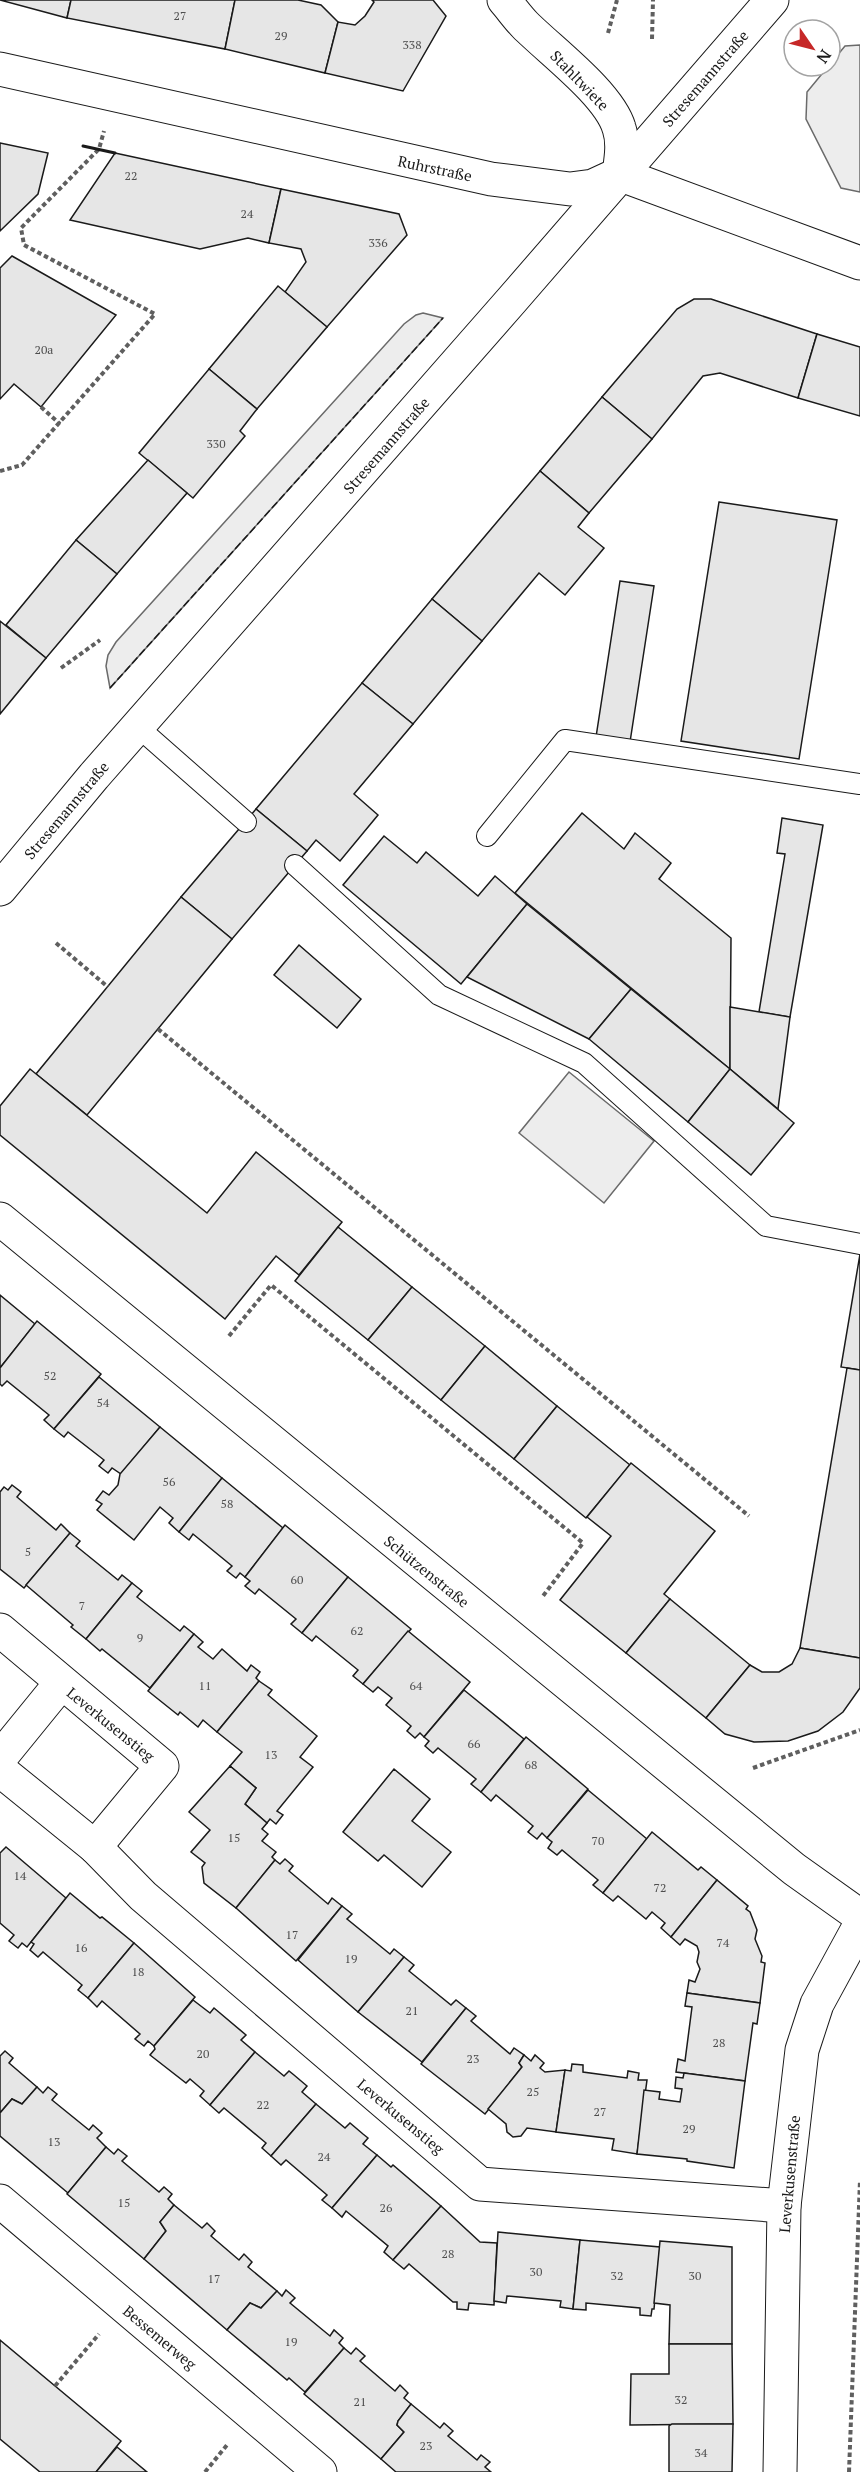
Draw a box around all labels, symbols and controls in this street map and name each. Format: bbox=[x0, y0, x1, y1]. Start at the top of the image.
house number: 27 bbox=[174, 8, 186, 23]
north arrow bbox=[782, 18, 842, 78]
street label: Stresemannstraße bbox=[657, 25, 753, 131]
house number: 29 bbox=[275, 28, 287, 43]
house number: 338 bbox=[402, 37, 422, 52]
text: N bbox=[812, 45, 837, 68]
street label: Stahltwiete bbox=[546, 46, 614, 114]
street label: Ruhrstraße bbox=[396, 150, 474, 186]
house number: 22 bbox=[125, 168, 137, 183]
house number: 24 bbox=[241, 206, 254, 221]
house number: 336 bbox=[368, 235, 388, 250]
house number: 20a bbox=[35, 342, 53, 357]
street label: Stresemannstraße bbox=[338, 392, 434, 498]
house number: 330 bbox=[206, 436, 226, 451]
street label: Stresemannstraße bbox=[19, 757, 113, 863]
house number: 52 bbox=[44, 1368, 56, 1383]
house number: 54 bbox=[97, 1395, 110, 1410]
house number: 56 bbox=[163, 1474, 176, 1489]
house number: 58 bbox=[221, 1496, 233, 1511]
street label: Schützenstraße bbox=[380, 1530, 474, 1612]
house number: 5 bbox=[25, 1544, 31, 1559]
house number: 60 bbox=[291, 1572, 303, 1587]
house number: 7 bbox=[79, 1598, 85, 1613]
house number: 62 bbox=[351, 1623, 363, 1638]
house number: 9 bbox=[137, 1630, 143, 1645]
house number: 11 bbox=[199, 1678, 211, 1693]
house number: 64 bbox=[410, 1678, 423, 1693]
street label: Leverkusenstieg bbox=[63, 1682, 160, 1766]
house number: 66 bbox=[468, 1736, 481, 1751]
house number: 13 bbox=[265, 1747, 277, 1762]
house number: 68 bbox=[525, 1757, 537, 1772]
house number: 15 bbox=[228, 1830, 240, 1845]
house number: 70 bbox=[592, 1833, 604, 1848]
house number: 14 bbox=[14, 1868, 27, 1883]
house number: 72 bbox=[654, 1880, 666, 1895]
house number: 17 bbox=[286, 1927, 298, 1942]
house number: 74 bbox=[717, 1935, 730, 1950]
house number: 16 bbox=[75, 1940, 88, 1955]
house number: 19 bbox=[345, 1951, 357, 1966]
house number: 18 bbox=[132, 1964, 144, 1979]
house number: 21 bbox=[406, 2003, 418, 2018]
house number: 28 bbox=[713, 2035, 725, 2050]
house number: 20 bbox=[197, 2046, 209, 2061]
house number: 23 bbox=[467, 2051, 479, 2066]
street label: Leverkusenstieg bbox=[353, 2074, 449, 2159]
house number: 25 bbox=[527, 2084, 539, 2099]
house number: 22 bbox=[257, 2097, 269, 2112]
house number: 27 bbox=[594, 2104, 606, 2119]
street label: Leverkusenstraße bbox=[774, 2114, 804, 2234]
house number: 29 bbox=[683, 2121, 695, 2136]
house number: 13 bbox=[48, 2134, 60, 2149]
house number: 24 bbox=[318, 2149, 331, 2164]
house number: 15 bbox=[118, 2195, 130, 2210]
house number: 26 bbox=[380, 2200, 393, 2215]
house number: 28 bbox=[442, 2246, 454, 2261]
house number: 30 bbox=[530, 2264, 542, 2279]
house number: 32 bbox=[611, 2268, 623, 2283]
house number: 30 bbox=[689, 2268, 701, 2283]
house number: 17 bbox=[208, 2271, 220, 2286]
street label: Bessemerweg bbox=[119, 2300, 202, 2374]
house number: 19 bbox=[285, 2334, 297, 2349]
house number: 32 bbox=[675, 2392, 687, 2407]
house number: 21 bbox=[354, 2394, 366, 2409]
house number: 23 bbox=[420, 2438, 432, 2453]
house number: 34 bbox=[695, 2445, 708, 2460]

